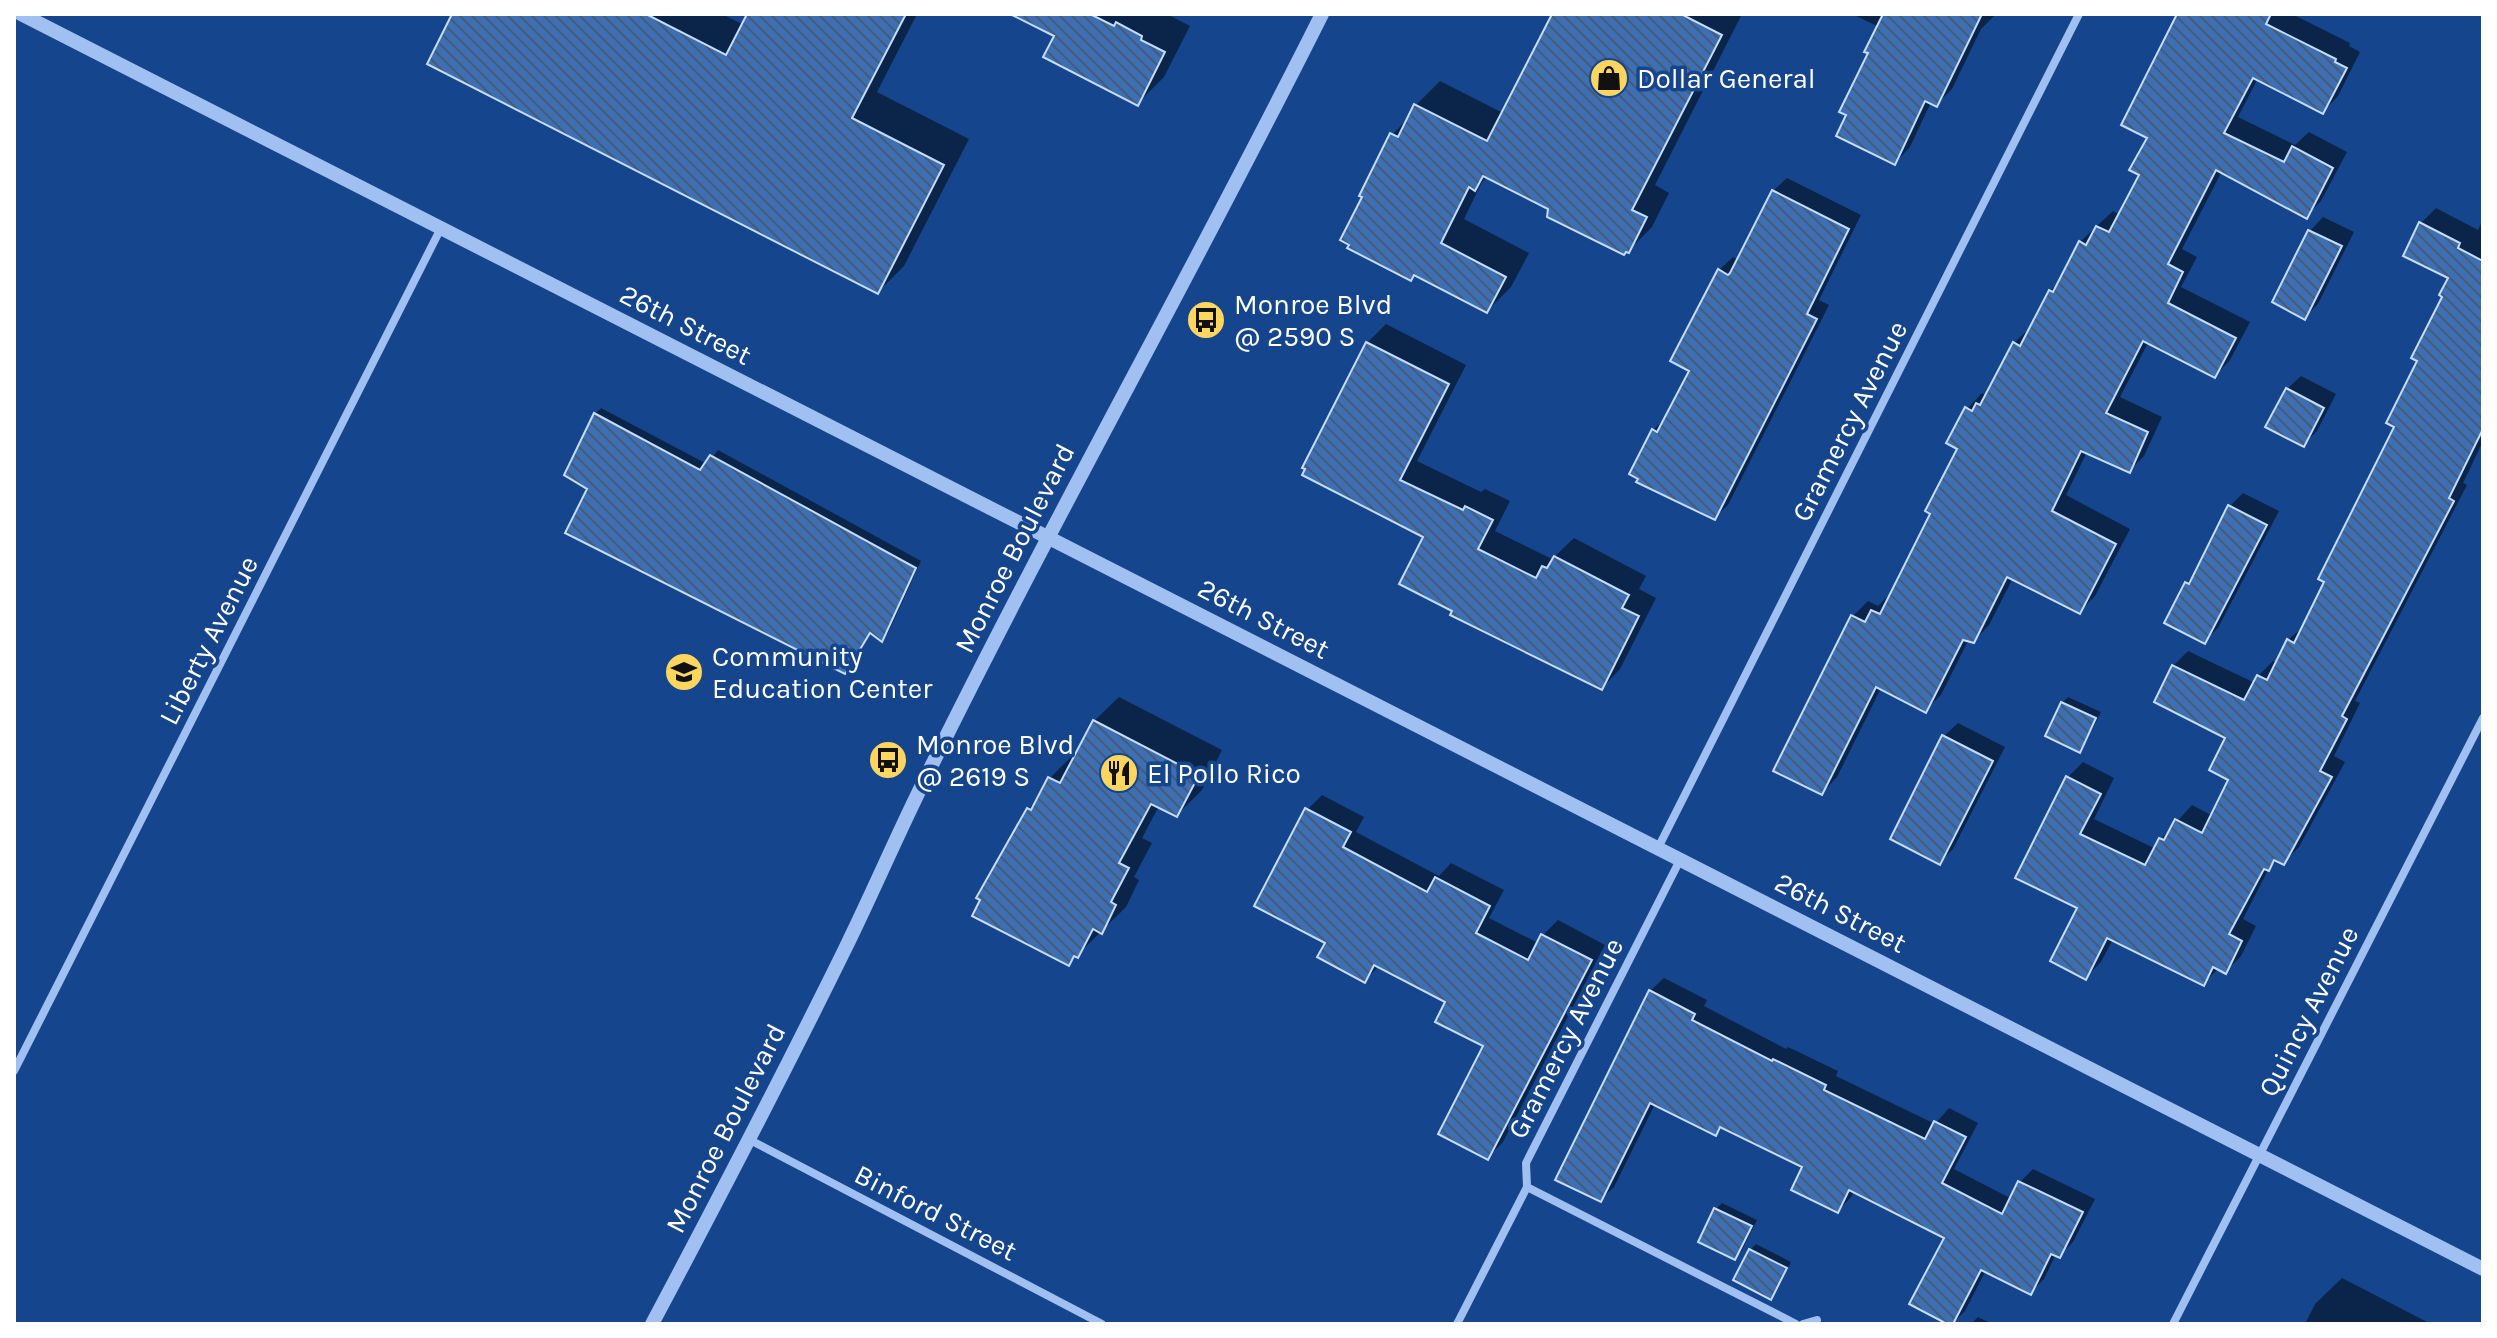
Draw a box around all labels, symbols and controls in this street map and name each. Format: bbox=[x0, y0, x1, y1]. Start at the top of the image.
shop icon: Dollar General bbox=[1588, 57, 1630, 99]
place label: Dollar General bbox=[1637, 62, 1816, 95]
street label: 26th Street bbox=[614, 277, 757, 372]
place label: Monroe Blvd @ 2590 S bbox=[1234, 288, 1392, 353]
bus stop icon: Monroe Blvd @ 2590 S bbox=[1185, 299, 1227, 341]
street label: Gramercy Avenue bbox=[1785, 315, 1914, 527]
street label: Monroe Boulevard bbox=[947, 438, 1081, 658]
street label: Liberty Avenue bbox=[152, 550, 265, 730]
street label: 26th Street bbox=[1192, 571, 1335, 666]
place label: Community Education Center bbox=[712, 640, 933, 705]
school or university icon: Community Education Center bbox=[663, 651, 705, 693]
place label: Monroe Blvd @ 2619 S bbox=[916, 728, 1074, 793]
bus stop icon: Monroe Blvd @ 2619 S bbox=[867, 739, 909, 781]
restaurant icon: El Pollo Rico bbox=[1098, 752, 1140, 794]
place label: El Pollo Rico bbox=[1147, 757, 1301, 790]
street label: 26th Street bbox=[1769, 865, 1912, 960]
street label: Quincy Avenue bbox=[2251, 921, 2366, 1102]
street label: Gramercy Avenue bbox=[1501, 932, 1630, 1144]
street label: Monroe Boulevard bbox=[658, 1018, 792, 1238]
street label: Binford Street bbox=[849, 1157, 1022, 1267]

